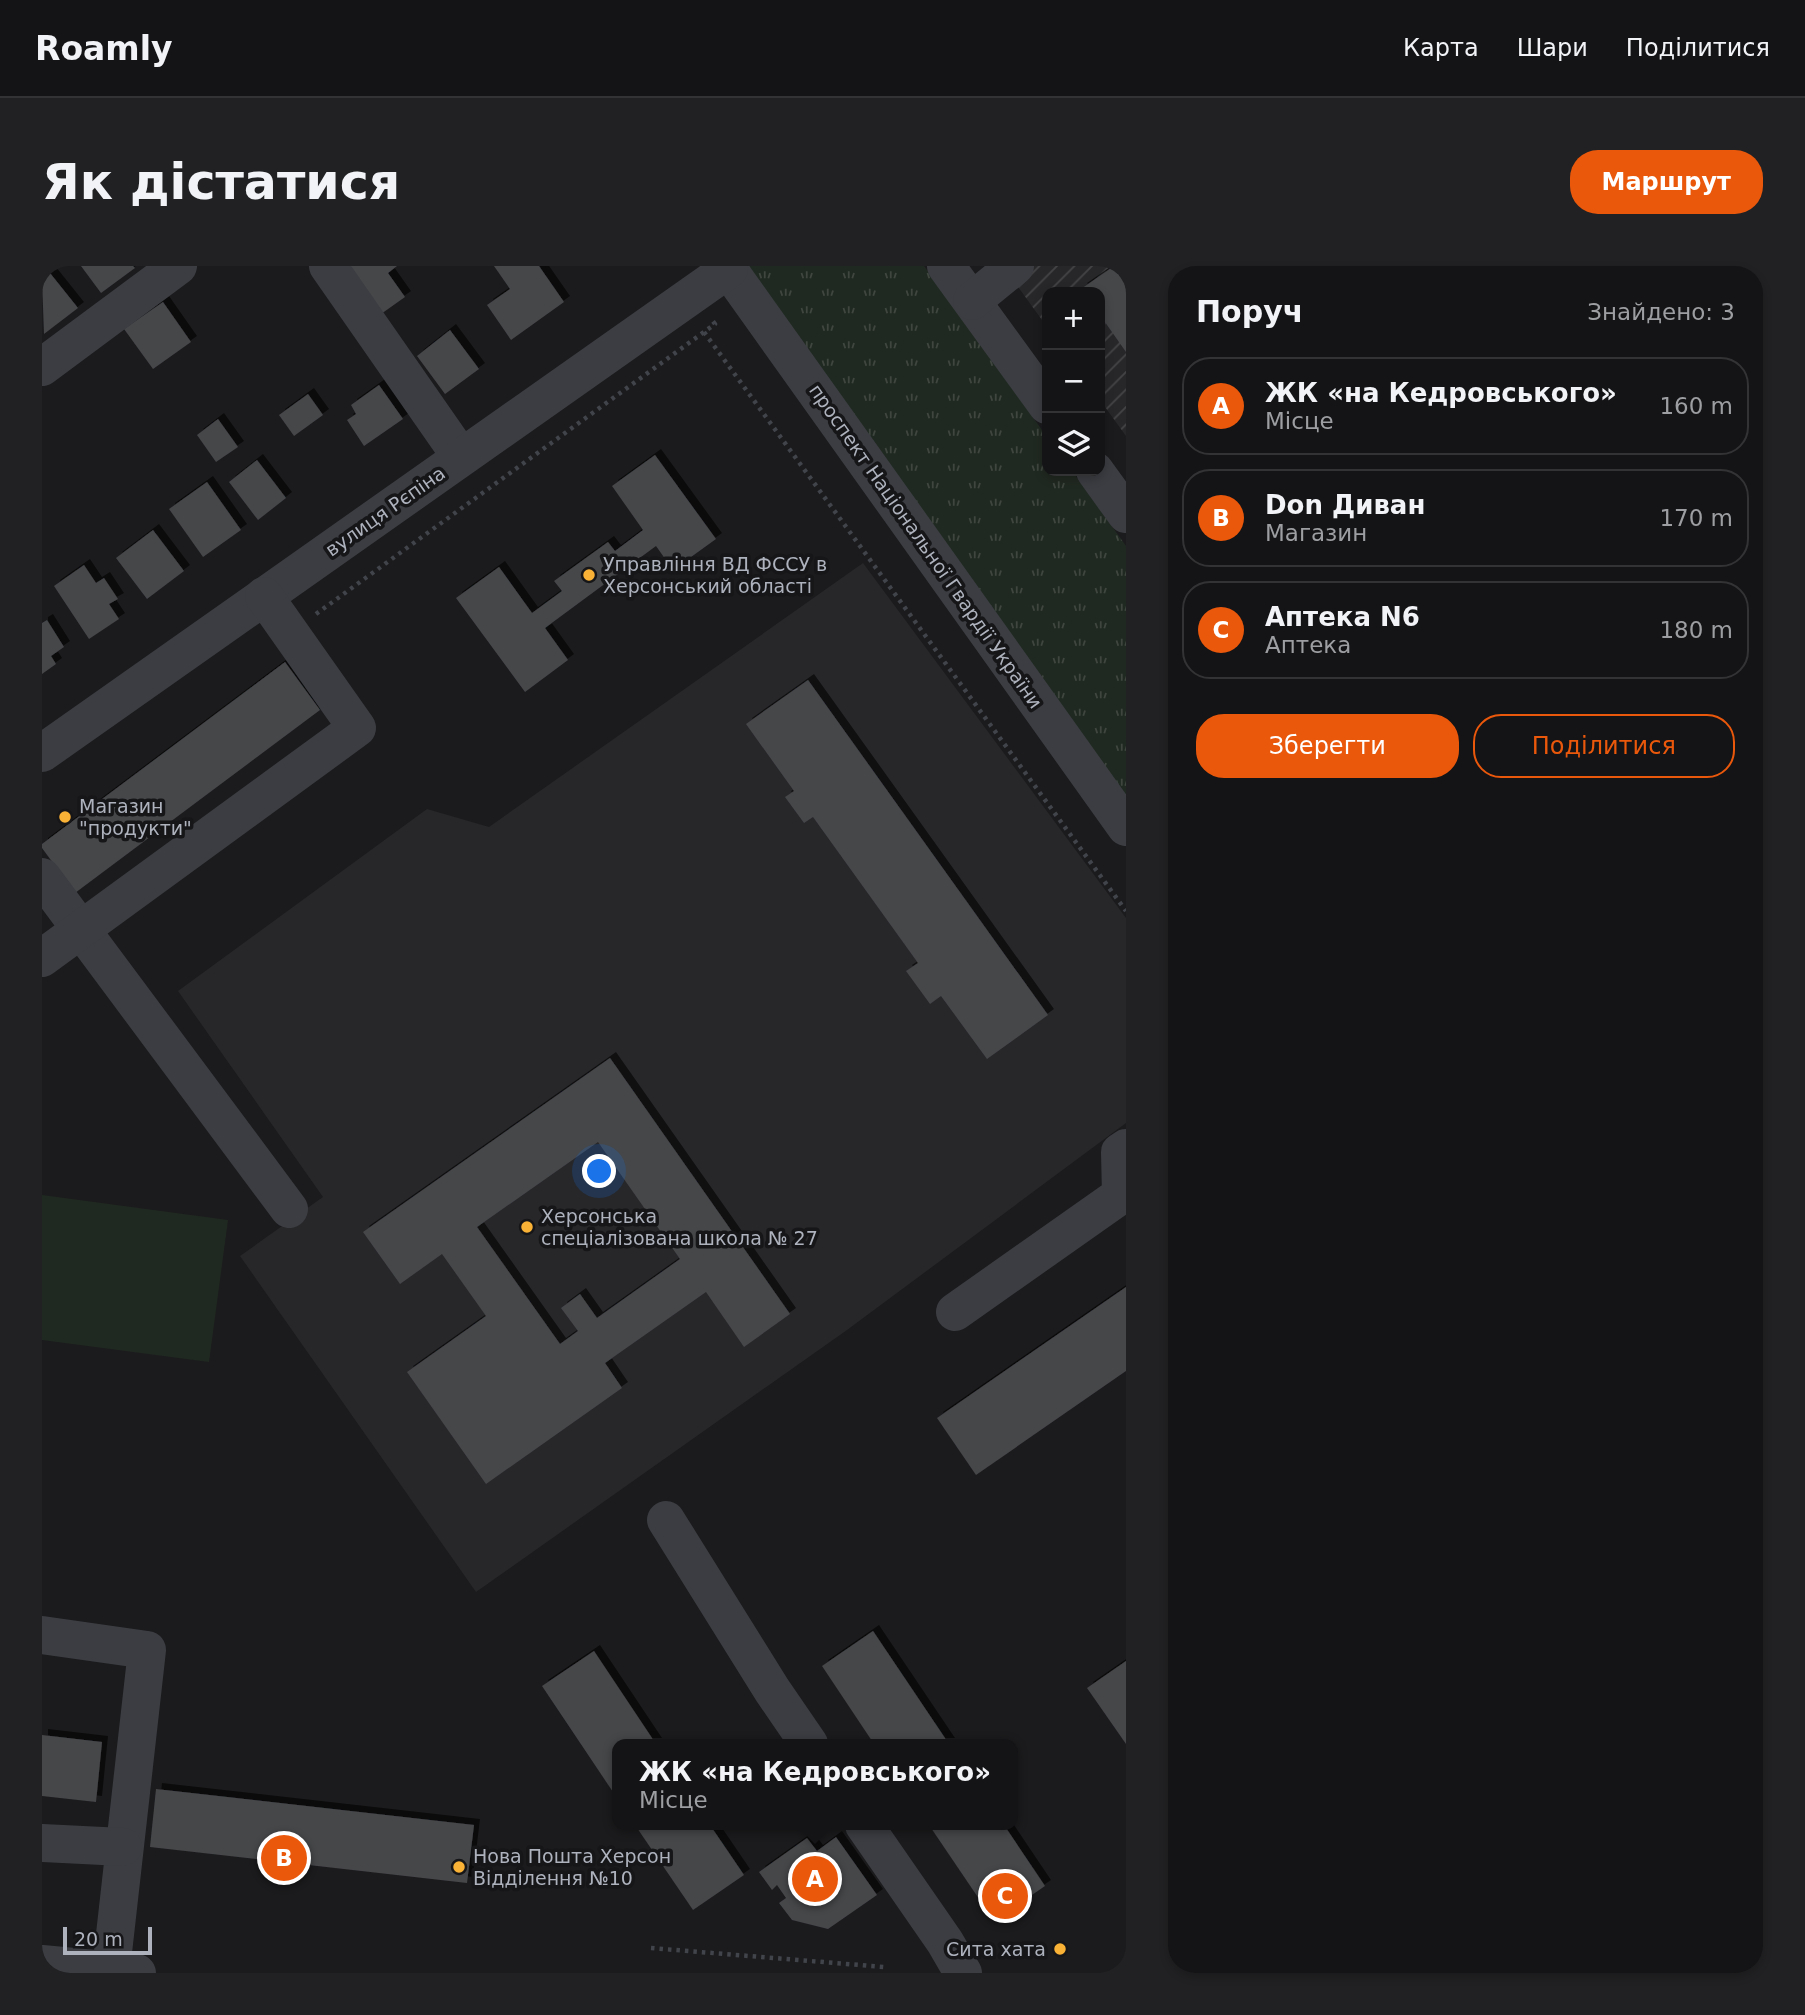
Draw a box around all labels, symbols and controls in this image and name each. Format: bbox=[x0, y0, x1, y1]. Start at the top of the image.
text: Roamly bbox=[35, 29, 173, 68]
text: Карта bbox=[1403, 34, 1479, 62]
text: Шари bbox=[1517, 34, 1588, 62]
text: Поділитися bbox=[1626, 34, 1770, 62]
button: Маршрут bbox=[1570, 150, 1763, 214]
text: Як дістатися bbox=[42, 154, 400, 211]
map controls bbox=[1042, 287, 1105, 476]
button: + bbox=[1042, 287, 1105, 350]
text: Поруч bbox=[1196, 294, 1303, 329]
text: Знайдено: 3 bbox=[1587, 299, 1735, 325]
button: − bbox=[1042, 350, 1105, 413]
text: ЖК «на Кедровського» bbox=[1265, 378, 1617, 408]
street label: проспект Національної Гвардії України bbox=[805, 380, 1047, 712]
text: A bbox=[1212, 393, 1230, 419]
text: 160 m bbox=[1659, 393, 1733, 419]
text: Місце bbox=[1265, 408, 1334, 434]
button: layers bbox=[1042, 413, 1105, 476]
street label: вулиця Рєпіна bbox=[321, 462, 449, 560]
text: Don Диван bbox=[1265, 490, 1425, 520]
text: B bbox=[1212, 505, 1230, 531]
text: 170 m bbox=[1659, 505, 1733, 531]
text: Магазин bbox=[1265, 520, 1367, 546]
place label: Управління ВД ФССУ в Херсонський області bbox=[603, 553, 827, 597]
marker: Управління ВД ФССУ в Херсонський області bbox=[581, 567, 597, 583]
text: Аптека N6 bbox=[1265, 602, 1420, 632]
text: C bbox=[1213, 617, 1229, 643]
text: 180 m bbox=[1659, 617, 1733, 643]
text: Аптека bbox=[1265, 632, 1351, 658]
button: Зберегти bbox=[1196, 714, 1459, 778]
button: Поділитися bbox=[1473, 714, 1735, 778]
place label: Магазин "продукти" bbox=[79, 795, 192, 839]
marker: Магазин "продукти" bbox=[57, 809, 73, 825]
your location bbox=[582, 1154, 616, 1188]
place label: Херсонська спеціалізована школа № 27 bbox=[541, 1205, 818, 1249]
marker: Херсонська спеціалізована школа № 27 bbox=[519, 1219, 535, 1235]
popup bbox=[612, 1739, 1018, 1830]
text: ЖК «на Кедровського» bbox=[639, 1757, 991, 1787]
text: Місце bbox=[639, 1787, 708, 1813]
pin: B bbox=[261, 1832, 307, 1884]
place label: Нова Пошта Херсон Відділення №10 bbox=[473, 1845, 671, 1889]
pin: A bbox=[792, 1853, 838, 1905]
marker: Нова Пошта Херсон Відділення №10 bbox=[451, 1859, 467, 1875]
pin: C bbox=[982, 1870, 1028, 1922]
scale bar bbox=[63, 1924, 152, 1956]
text: 20 m bbox=[74, 1928, 123, 1950]
place label: Сита хата bbox=[946, 1938, 1046, 1960]
marker: Сита хата bbox=[1052, 1941, 1068, 1957]

